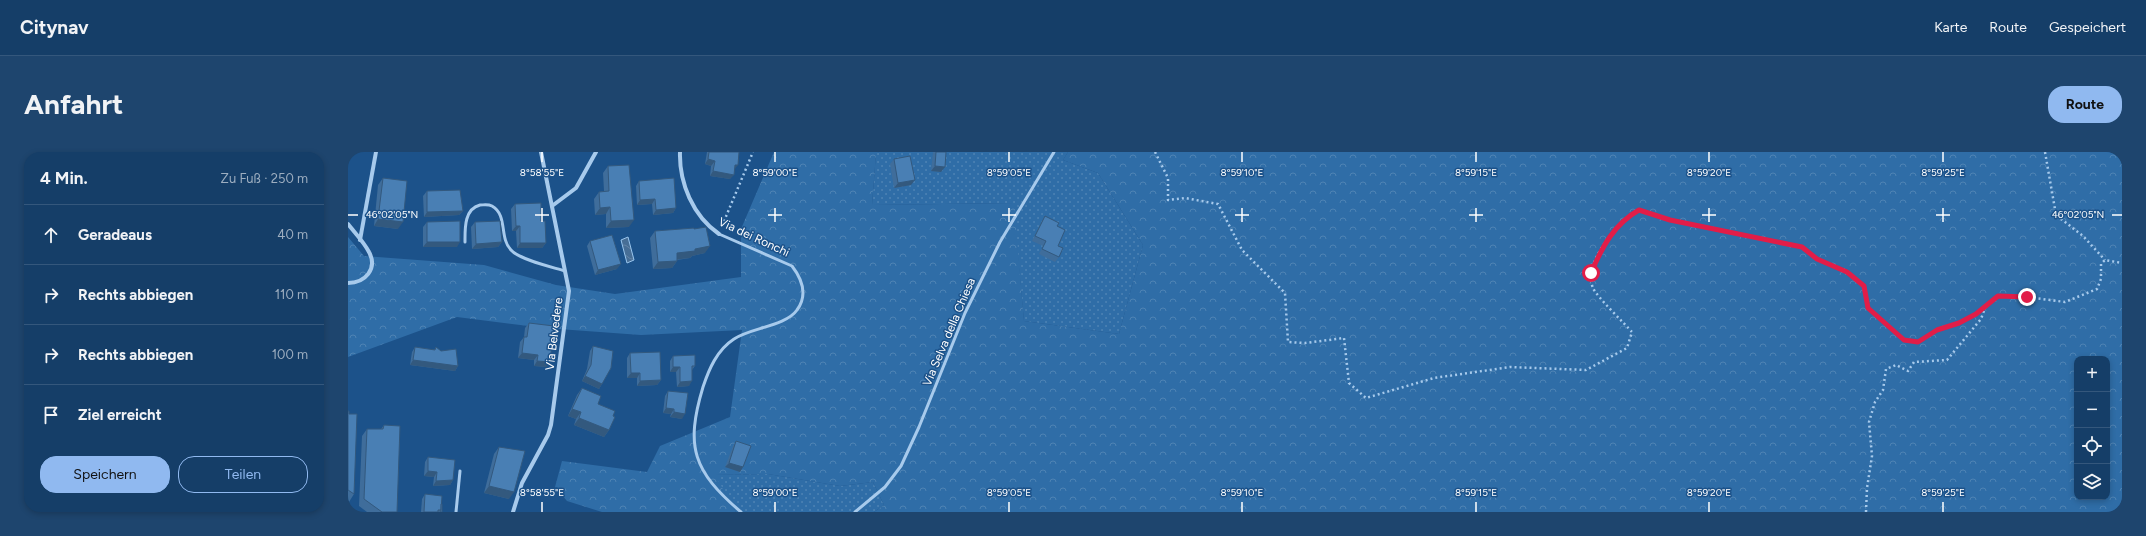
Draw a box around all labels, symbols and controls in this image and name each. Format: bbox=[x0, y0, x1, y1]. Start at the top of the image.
text: Citynav bbox=[20, 16, 89, 39]
text: Karte bbox=[1934, 19, 1967, 36]
text: Route bbox=[1989, 19, 2027, 36]
text: Gespeichert bbox=[2049, 19, 2126, 36]
button: Route bbox=[2048, 86, 2122, 123]
text: Anfahrt bbox=[24, 87, 123, 121]
text: 8°58'55"E bbox=[520, 166, 564, 179]
text: 8°59'00"E bbox=[752, 166, 798, 179]
text: 8°59'05"E bbox=[987, 166, 1031, 179]
text: 8°59'10"E bbox=[1221, 166, 1264, 179]
text: 8°59'15"E bbox=[1455, 166, 1497, 179]
text: 8°59'20"E bbox=[1687, 166, 1731, 179]
text: 8°59'25"E bbox=[1921, 166, 1965, 179]
text: 4 Min. bbox=[40, 168, 88, 188]
text: Zu Fuß · 250 m bbox=[221, 171, 308, 186]
text: 46°02'05"N bbox=[366, 208, 418, 221]
text: 46°02'05"N bbox=[2052, 208, 2104, 221]
street label: Via dei Ronchi bbox=[716, 214, 792, 260]
icon: ahead bbox=[40, 224, 62, 246]
text: Geradeaus bbox=[78, 226, 152, 244]
text: 40 m bbox=[277, 227, 308, 242]
route start bbox=[1582, 264, 1600, 282]
street label: Via Selva della Chiesa bbox=[920, 276, 978, 388]
icon: right bbox=[40, 284, 62, 306]
text: Rechts abbiegen bbox=[78, 286, 193, 304]
text: 110 m bbox=[275, 287, 308, 302]
route end bbox=[2018, 288, 2036, 306]
street label: Via Belvedere bbox=[543, 296, 565, 371]
icon: right bbox=[40, 344, 62, 366]
text: Rechts abbiegen bbox=[78, 346, 193, 364]
text: 100 m bbox=[272, 347, 308, 362]
map controls bbox=[2074, 356, 2110, 500]
button: + bbox=[2074, 356, 2110, 392]
button: − bbox=[2074, 392, 2110, 428]
icon: arrive bbox=[40, 404, 62, 426]
text: Ziel erreicht bbox=[78, 406, 162, 424]
button: locate bbox=[2074, 428, 2110, 464]
button: Speichern bbox=[40, 456, 170, 493]
button: Teilen bbox=[178, 456, 308, 493]
button: layers bbox=[2074, 464, 2110, 500]
text: 8°58'55"E bbox=[520, 486, 564, 499]
text: 8°59'00"E bbox=[752, 486, 798, 499]
text: 8°59'05"E bbox=[987, 486, 1031, 499]
text: 8°59'10"E bbox=[1221, 486, 1264, 499]
text: 8°59'15"E bbox=[1455, 486, 1497, 499]
text: 8°59'20"E bbox=[1687, 486, 1731, 499]
text: 8°59'25"E bbox=[1921, 486, 1965, 499]

